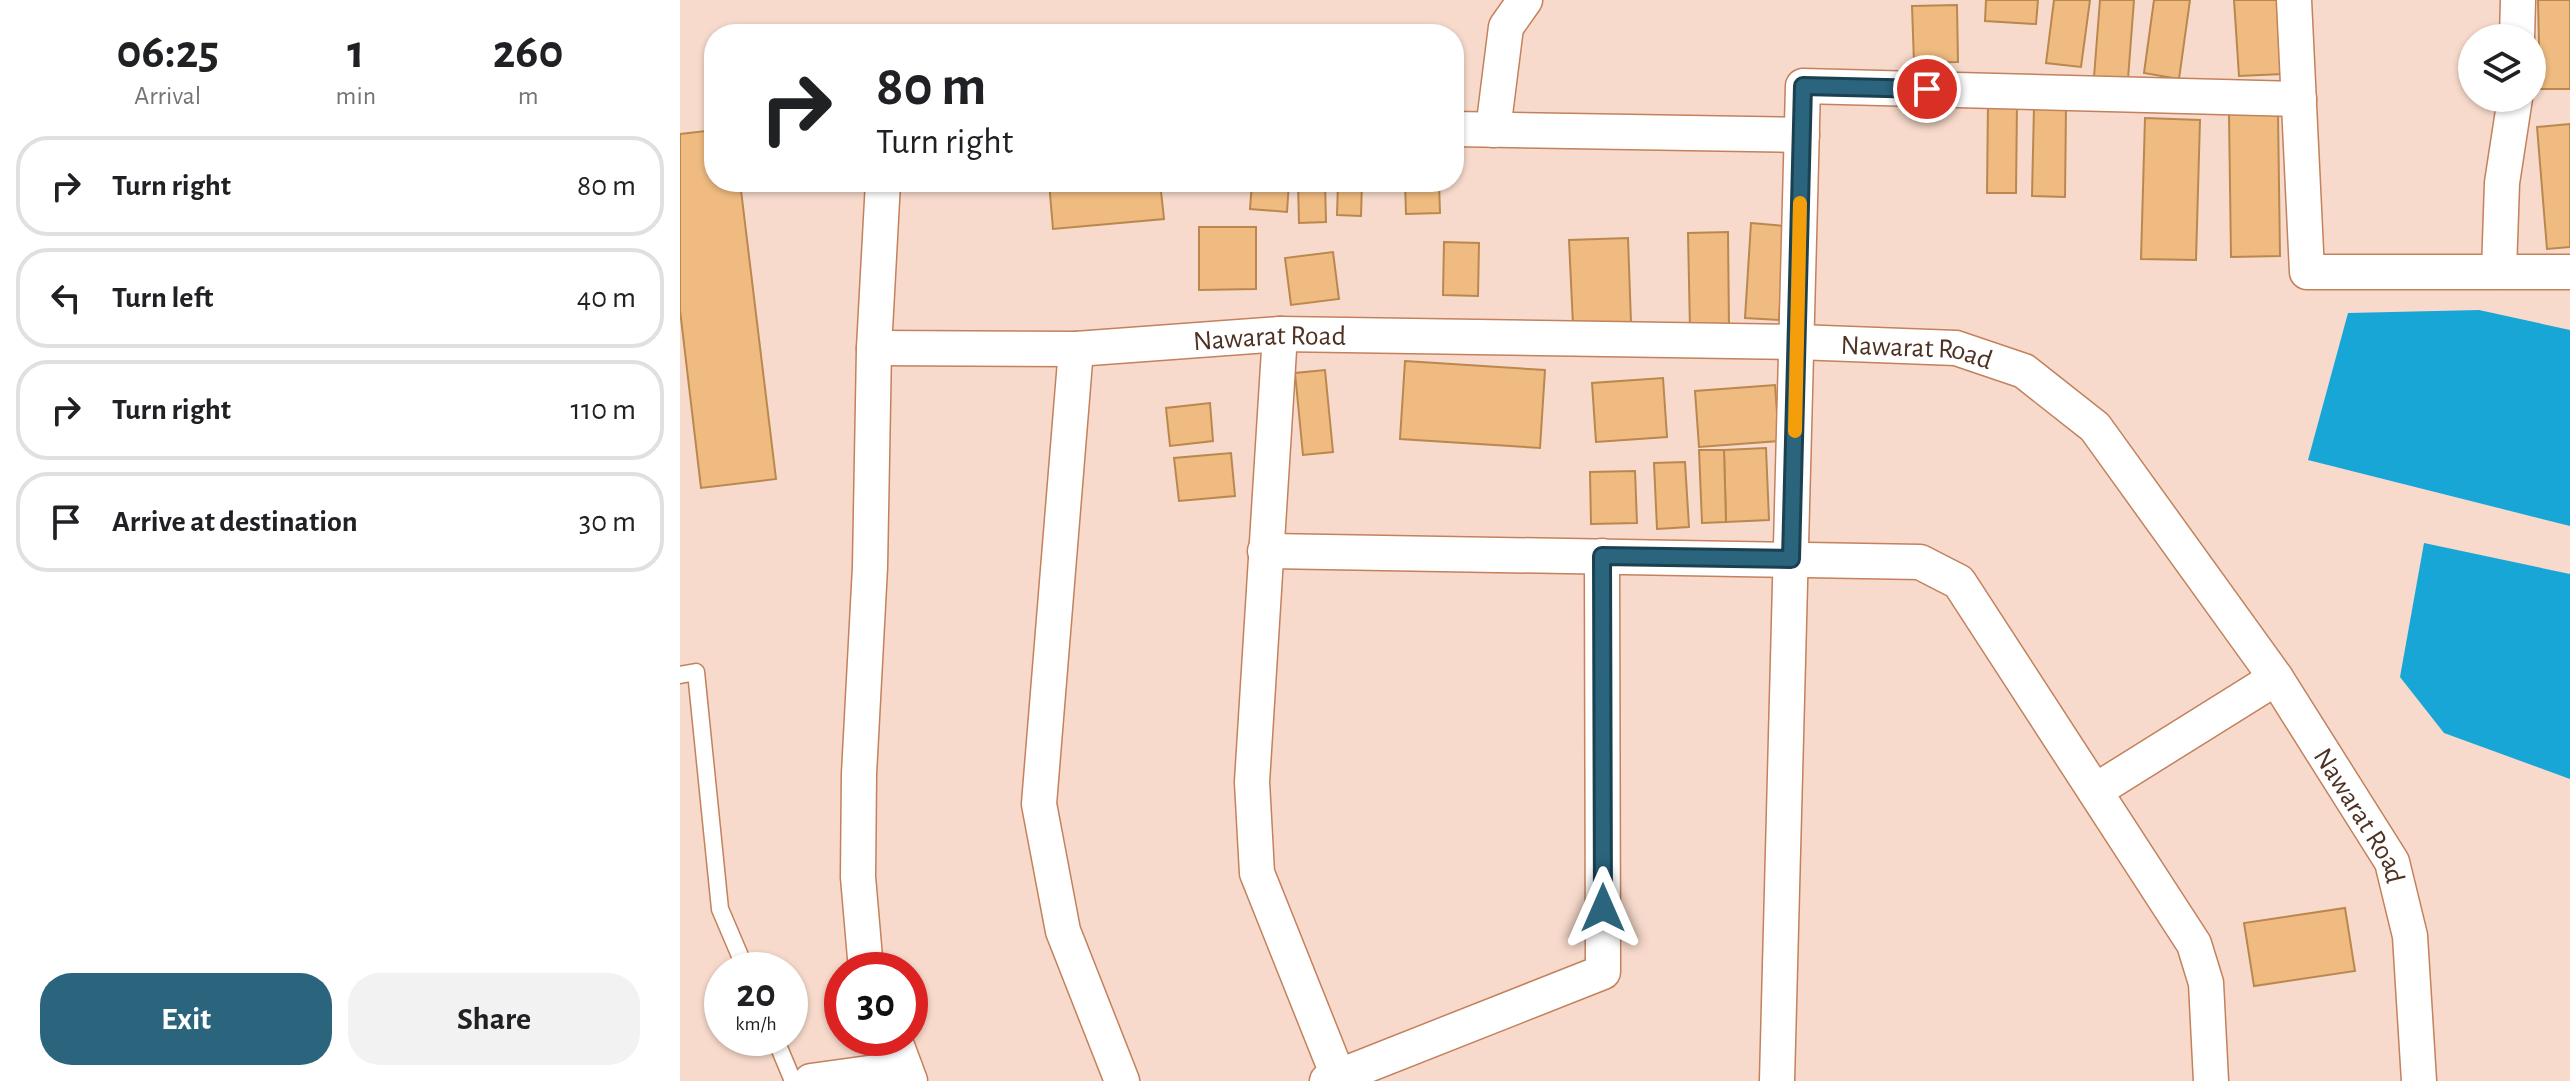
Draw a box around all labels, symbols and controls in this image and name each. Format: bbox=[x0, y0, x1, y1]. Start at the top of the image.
map controls bbox=[2458, 24, 2546, 112]
button: layers bbox=[2458, 24, 2546, 112]
text: 06:25 bbox=[117, 29, 219, 77]
text: 1 bbox=[347, 29, 364, 77]
text: 260 bbox=[493, 29, 563, 77]
pin bbox=[1893, 55, 1961, 123]
icon: right bbox=[744, 56, 848, 160]
text: 80 m bbox=[876, 59, 986, 115]
icon: arrive bbox=[1905, 67, 1949, 111]
text: Arrival bbox=[134, 83, 201, 109]
text: min bbox=[336, 83, 376, 109]
text: m bbox=[518, 83, 538, 109]
text: Turn right bbox=[876, 124, 1013, 160]
icon: right bbox=[44, 164, 88, 208]
text: Turn right bbox=[112, 171, 231, 201]
text: 80 m bbox=[577, 171, 636, 201]
icon: left bbox=[44, 276, 88, 320]
text: Turn left bbox=[112, 283, 213, 313]
text: 40 m bbox=[577, 283, 636, 313]
street label: Nawarat Road bbox=[1192, 322, 1346, 356]
street label: Nawarat Road bbox=[1840, 332, 1996, 375]
icon: right bbox=[44, 388, 88, 432]
text: Turn right bbox=[112, 395, 231, 425]
text: 110 m bbox=[571, 395, 636, 425]
icon: arrive bbox=[44, 500, 88, 544]
text: Arrive at destination bbox=[112, 507, 358, 537]
text: 30 m bbox=[579, 507, 636, 537]
street label: Nawarat Road bbox=[2308, 743, 2409, 886]
position arrow bbox=[1561, 866, 1645, 950]
speed limit sign: 30 bbox=[824, 952, 928, 1056]
button: Exit bbox=[40, 973, 332, 1065]
button: Share bbox=[348, 973, 640, 1065]
text: 20 bbox=[736, 974, 776, 1014]
text: km/h bbox=[735, 1014, 777, 1034]

